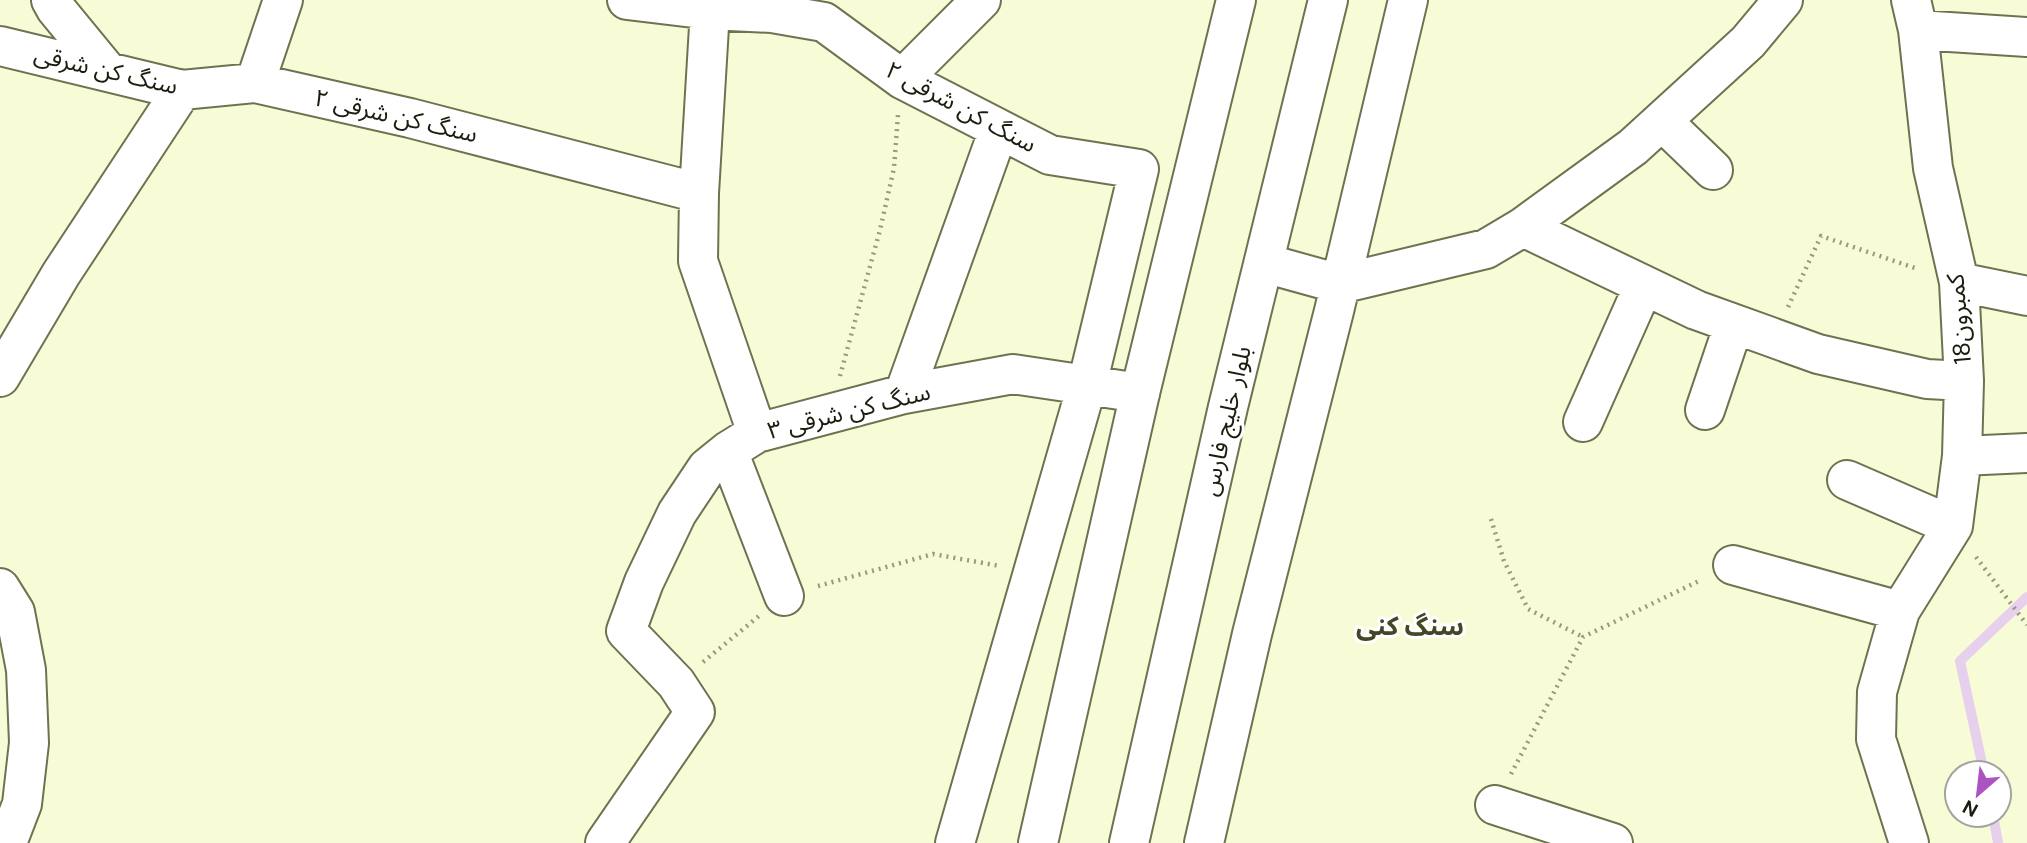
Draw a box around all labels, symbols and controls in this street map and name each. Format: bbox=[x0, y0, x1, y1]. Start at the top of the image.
street label: سنگ کن شرقی bbox=[31, 38, 181, 101]
street label: سنگ کن شرقی ۲ bbox=[880, 54, 1042, 159]
street label: سنگ کن شرقی ۲ bbox=[311, 82, 481, 149]
street label: کمبرون18 bbox=[1939, 271, 1978, 366]
street label: بلوار خلیج فارس bbox=[1193, 343, 1260, 499]
street label: سنگ کن شرقی ۳ bbox=[764, 375, 934, 446]
district label: سنگ کنی bbox=[1356, 609, 1464, 643]
north arrow bbox=[1943, 759, 2013, 829]
text: N bbox=[1958, 794, 1982, 823]

